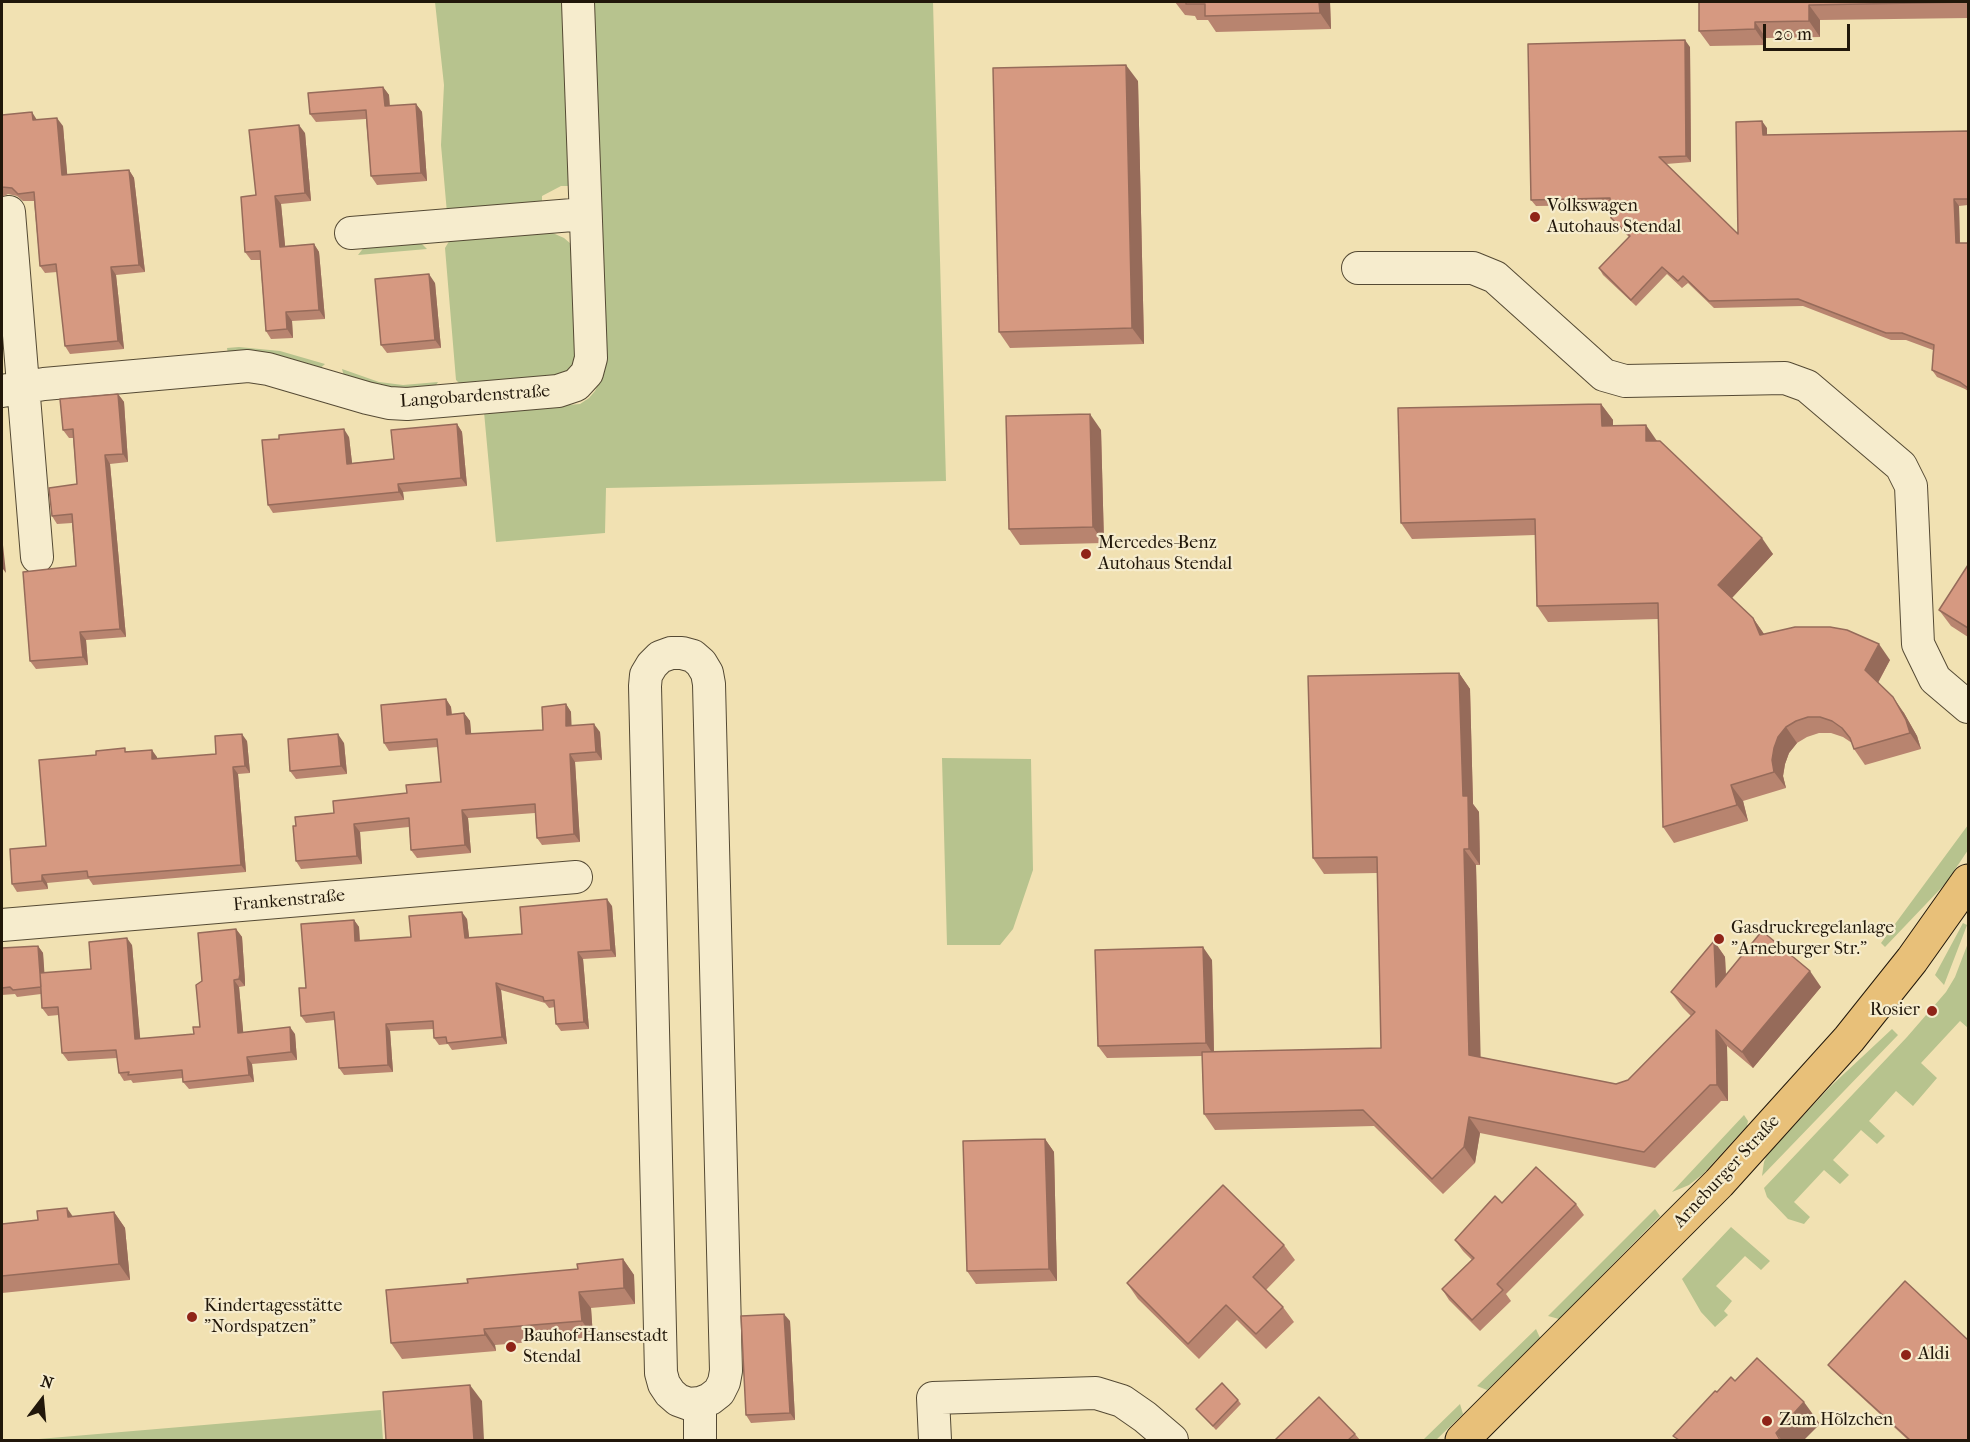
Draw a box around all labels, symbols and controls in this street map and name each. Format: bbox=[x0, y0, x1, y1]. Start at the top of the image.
scale bar bbox=[1766, 12, 1853, 50]
text: 20 m bbox=[1774, 24, 1812, 45]
place label: Volkswagen Autohaus Stendal bbox=[1547, 196, 1681, 238]
marker: Volkswagen Autohaus Stendal bbox=[1528, 210, 1542, 224]
street label: Langobardenstraße bbox=[399, 381, 551, 413]
place label: Mercedes-Benz Autohaus Stendal bbox=[1098, 533, 1232, 576]
marker: Mercedes-Benz Autohaus Stendal bbox=[1079, 547, 1093, 561]
street label: Frankenstraße bbox=[232, 885, 346, 917]
place label: Gasdruckregelanlage "Arneburger Str." bbox=[1731, 918, 1894, 960]
marker: Gasdruckregelanlage "Arneburger Str." bbox=[1712, 932, 1726, 946]
place label: Rosier bbox=[1870, 1000, 1920, 1022]
marker: Rosier bbox=[1925, 1004, 1939, 1018]
street label: Arneburger Straße bbox=[1669, 1111, 1785, 1233]
place label: Kindertagesstätte "Nordspatzen" bbox=[204, 1296, 342, 1338]
marker: Kindertagesstätte "Nordspatzen" bbox=[185, 1310, 199, 1324]
place label: Bauhof Hansestadt Stendal bbox=[523, 1326, 668, 1368]
marker: Bauhof Hansestadt Stendal bbox=[504, 1340, 518, 1354]
place label: Aldi bbox=[1918, 1344, 1950, 1366]
marker: Aldi bbox=[1899, 1348, 1913, 1362]
north arrow bbox=[12, 1370, 72, 1430]
text: N bbox=[39, 1371, 56, 1393]
place label: Zum Hõlzchen bbox=[1779, 1410, 1893, 1432]
marker: Zum Hõlzchen bbox=[1760, 1414, 1774, 1428]

